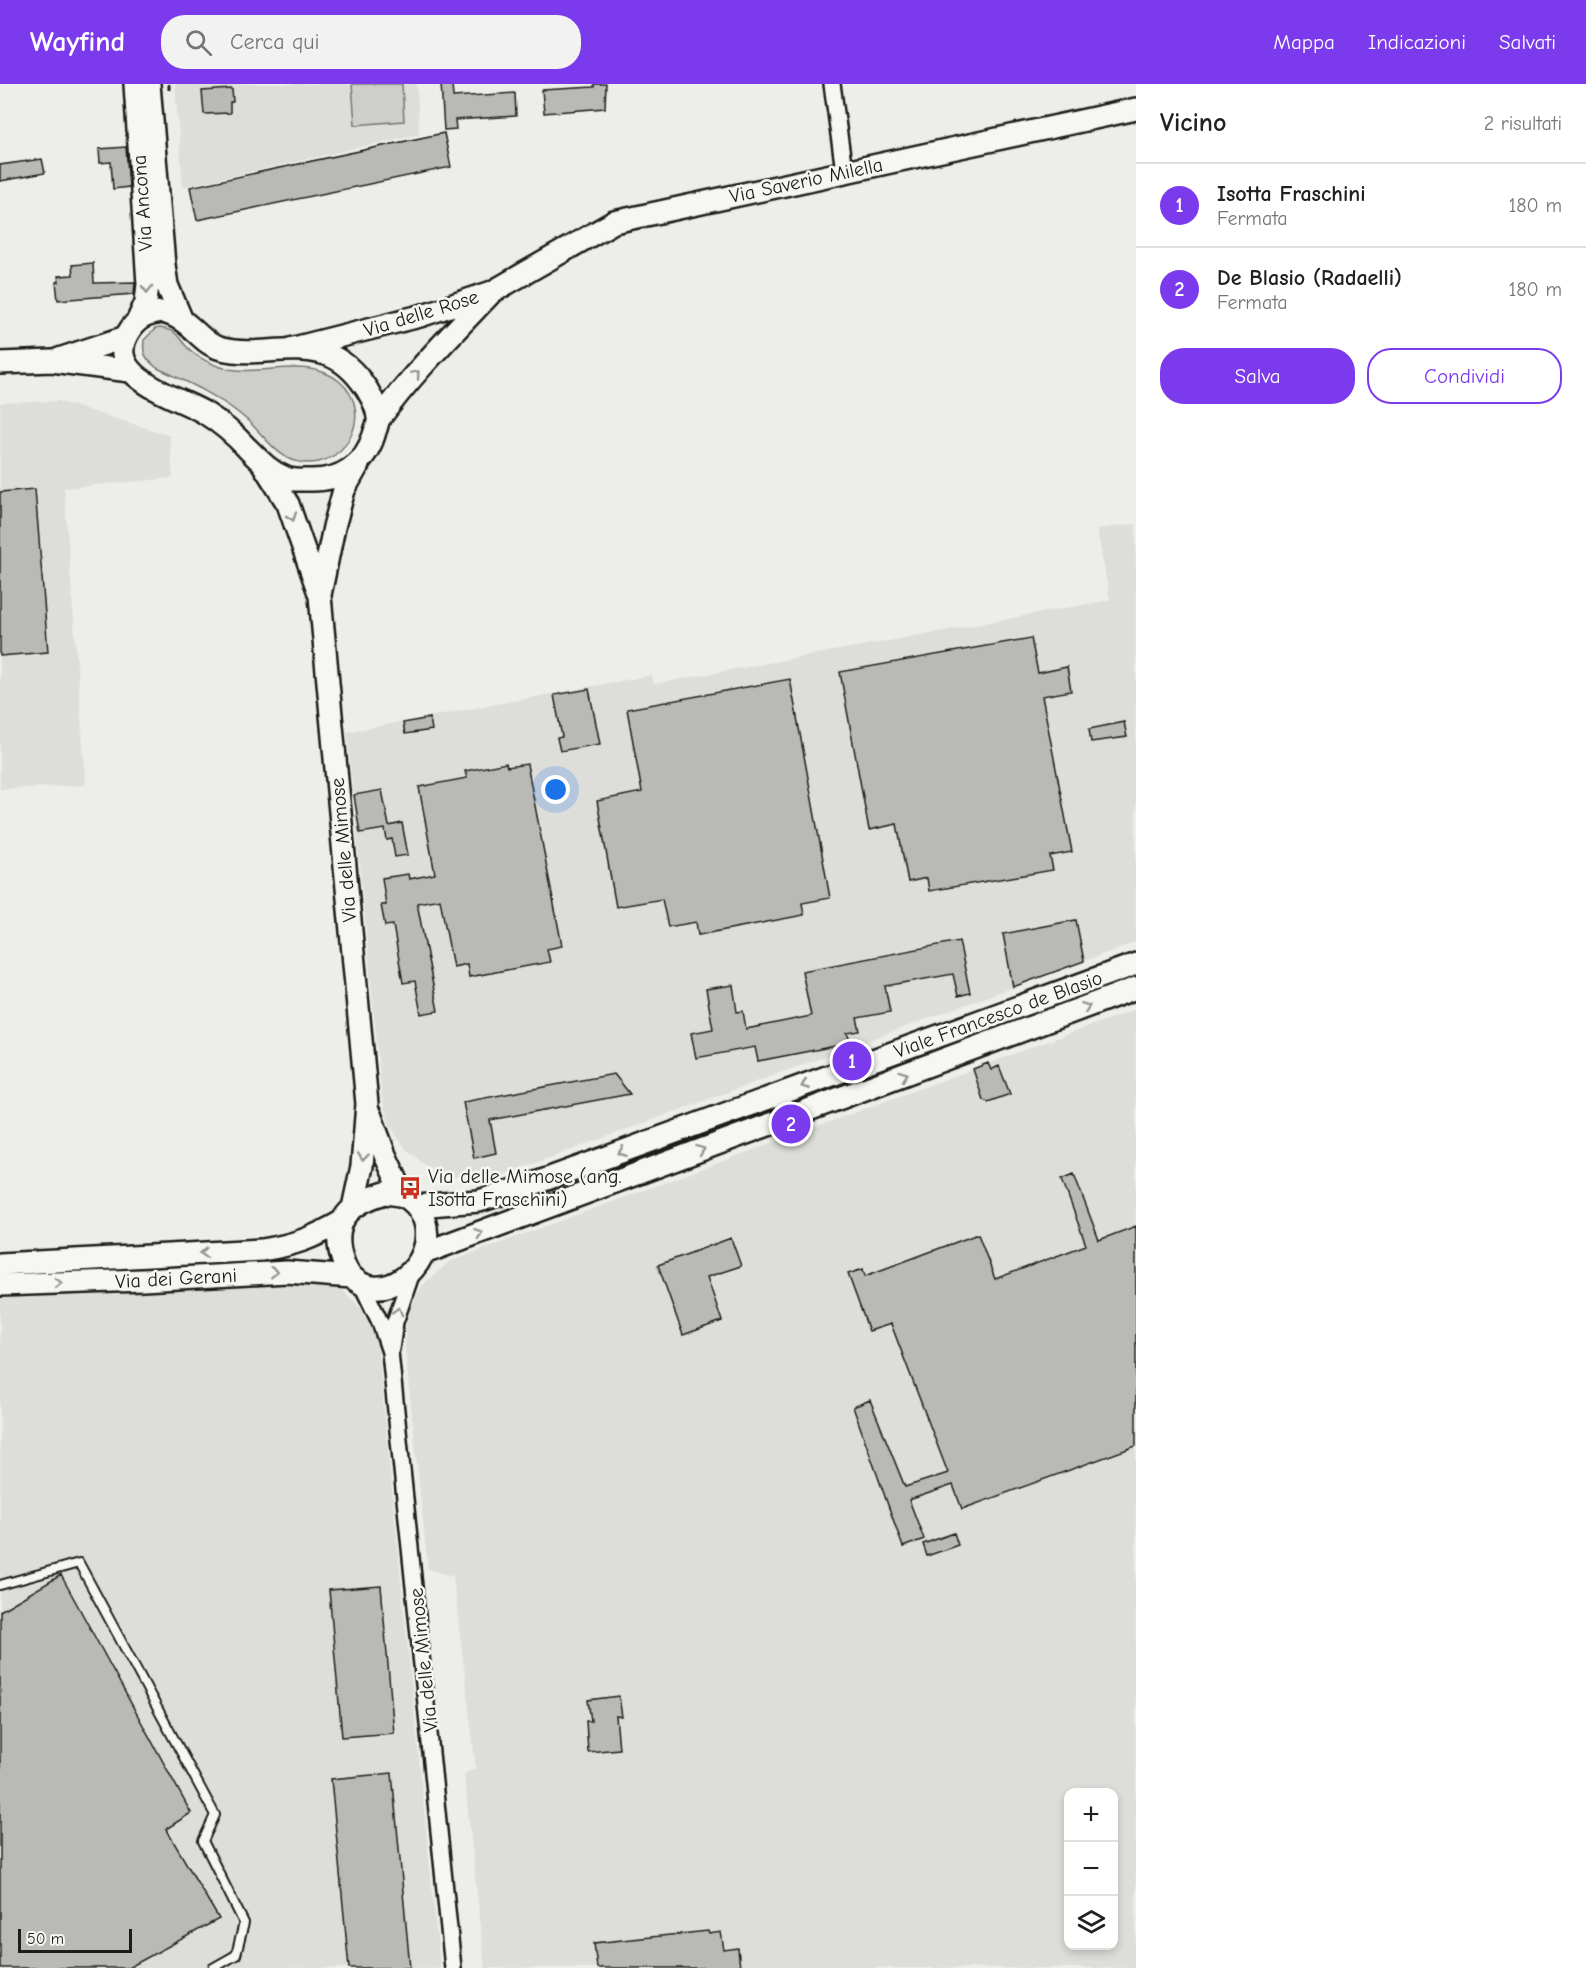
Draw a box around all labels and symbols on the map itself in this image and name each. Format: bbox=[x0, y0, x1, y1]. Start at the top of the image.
street label: Via Saverio Milella bbox=[727, 153, 885, 208]
street label: Via Ancona bbox=[128, 154, 157, 252]
one-way arrow bbox=[141, 285, 153, 294]
street label: Via delle Rose bbox=[361, 285, 481, 342]
one-way arrow bbox=[408, 370, 419, 381]
one-way arrow bbox=[285, 511, 298, 522]
your location bbox=[541, 775, 570, 804]
street label: Via delle Mimose bbox=[326, 777, 361, 923]
street label: Viale Francesco de Blasio bbox=[891, 966, 1105, 1063]
one-way arrow bbox=[1081, 1001, 1091, 1014]
pin: 1 bbox=[832, 1038, 872, 1084]
one-way arrow bbox=[898, 1069, 909, 1082]
one-way arrow bbox=[800, 1077, 811, 1090]
pin: 2 bbox=[772, 1102, 810, 1146]
one-way arrow bbox=[617, 1144, 628, 1157]
one-way arrow bbox=[695, 1145, 706, 1157]
one-way arrow bbox=[357, 1152, 370, 1161]
place label: Via delle Mimose (ang. Isotta Fraschini) bbox=[428, 1165, 622, 1211]
bus stop icon: Via delle Mimose (ang. Isotta Fraschini) bbox=[397, 1175, 423, 1201]
one-way arrow bbox=[473, 1227, 484, 1240]
one-way arrow bbox=[200, 1247, 209, 1260]
street label: Via dei Gerani bbox=[115, 1264, 238, 1293]
one-way arrow bbox=[270, 1266, 279, 1279]
one-way arrow bbox=[54, 1277, 63, 1289]
one-way arrow bbox=[391, 1306, 403, 1317]
street label: Via delle Mimose bbox=[404, 1587, 443, 1733]
scale bar bbox=[18, 1926, 132, 1954]

